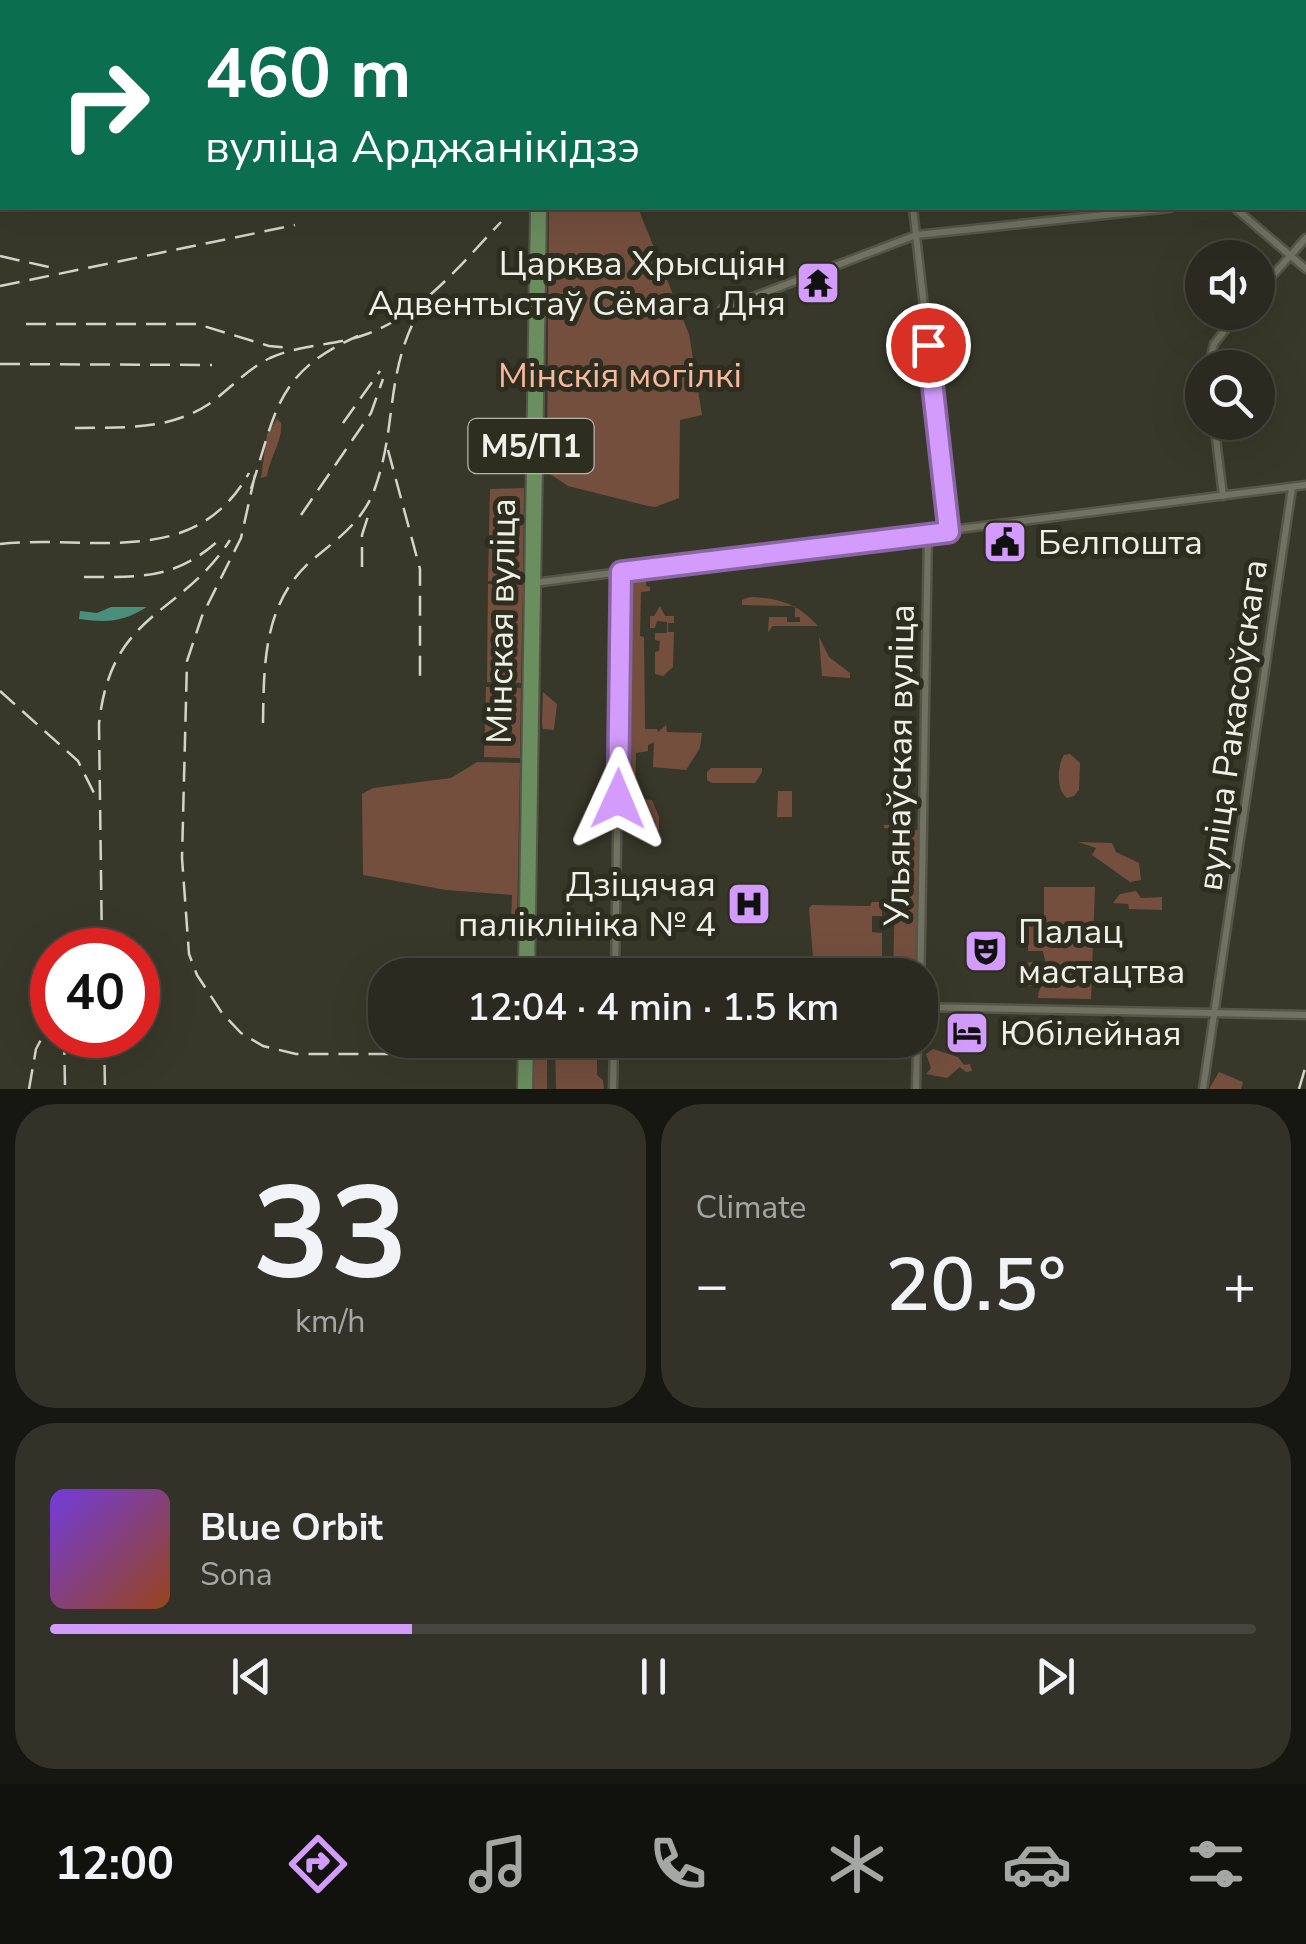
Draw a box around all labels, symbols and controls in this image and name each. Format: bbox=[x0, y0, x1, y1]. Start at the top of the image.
text: 460 m bbox=[205, 26, 411, 122]
icon: right bbox=[40, 40, 170, 170]
text: вуліца Арджанікідзэ bbox=[205, 117, 640, 178]
place label: Царква Хрысціян Адвентыстаў Сёмага Дня bbox=[368, 240, 786, 327]
map controls bbox=[1185, 240, 1275, 440]
button: sound bbox=[1185, 240, 1275, 330]
temple icon: Царква Хрысціян Адвентыстаў Сёмага Дня bbox=[795, 260, 841, 306]
pin bbox=[886, 303, 971, 388]
icon: arrive bbox=[901, 318, 956, 373]
button: search bbox=[1185, 350, 1275, 440]
park label: Мінскія могілкі bbox=[498, 352, 742, 399]
road number: М5/П1 bbox=[468, 419, 594, 473]
street label: Мінская вуліца bbox=[476, 498, 527, 744]
public building icon: Белпошта bbox=[982, 519, 1028, 565]
place label: Белпошта bbox=[1038, 519, 1203, 566]
street label: вуліца Ракасоўскага bbox=[1186, 556, 1279, 894]
street label: Ульянаўская вуліца bbox=[873, 604, 926, 927]
position arrow bbox=[566, 747, 670, 851]
place label: Дзіцячая паліклініка № 4 bbox=[458, 861, 716, 948]
hospital icon: Дзіцячая паліклініка № 4 bbox=[726, 881, 772, 927]
place label: Палац мастацтва bbox=[1018, 908, 1185, 995]
speed limit sign: 40 bbox=[30, 928, 160, 1058]
theatre icon: Палац мастацтва bbox=[963, 928, 1009, 974]
text: 12:04 · 4 min · 1.5 km bbox=[467, 982, 839, 1033]
hotel icon: Юбілейная bbox=[944, 1010, 990, 1056]
place label: Юбілейная bbox=[1000, 1010, 1182, 1057]
text: 33 bbox=[252, 1146, 408, 1323]
text: Climate bbox=[696, 1186, 806, 1229]
text: 20.5° bbox=[885, 1234, 1066, 1336]
text: − bbox=[696, 1248, 729, 1323]
text: + bbox=[1223, 1248, 1256, 1323]
text: km/h bbox=[295, 1300, 366, 1343]
text: Blue Orbit bbox=[200, 1502, 383, 1553]
text: Sona bbox=[200, 1553, 273, 1596]
icon: previous bbox=[224, 1649, 279, 1704]
icon: pause bbox=[626, 1649, 681, 1704]
icon: next bbox=[1028, 1649, 1083, 1704]
icon: directions bbox=[283, 1829, 353, 1899]
icon: music bbox=[463, 1829, 533, 1899]
icon: phone bbox=[643, 1829, 713, 1899]
icon: climate bbox=[822, 1829, 892, 1899]
icon: car bbox=[1002, 1829, 1072, 1899]
icon: filters bbox=[1181, 1829, 1251, 1899]
text: 12:00 bbox=[55, 1834, 174, 1895]

